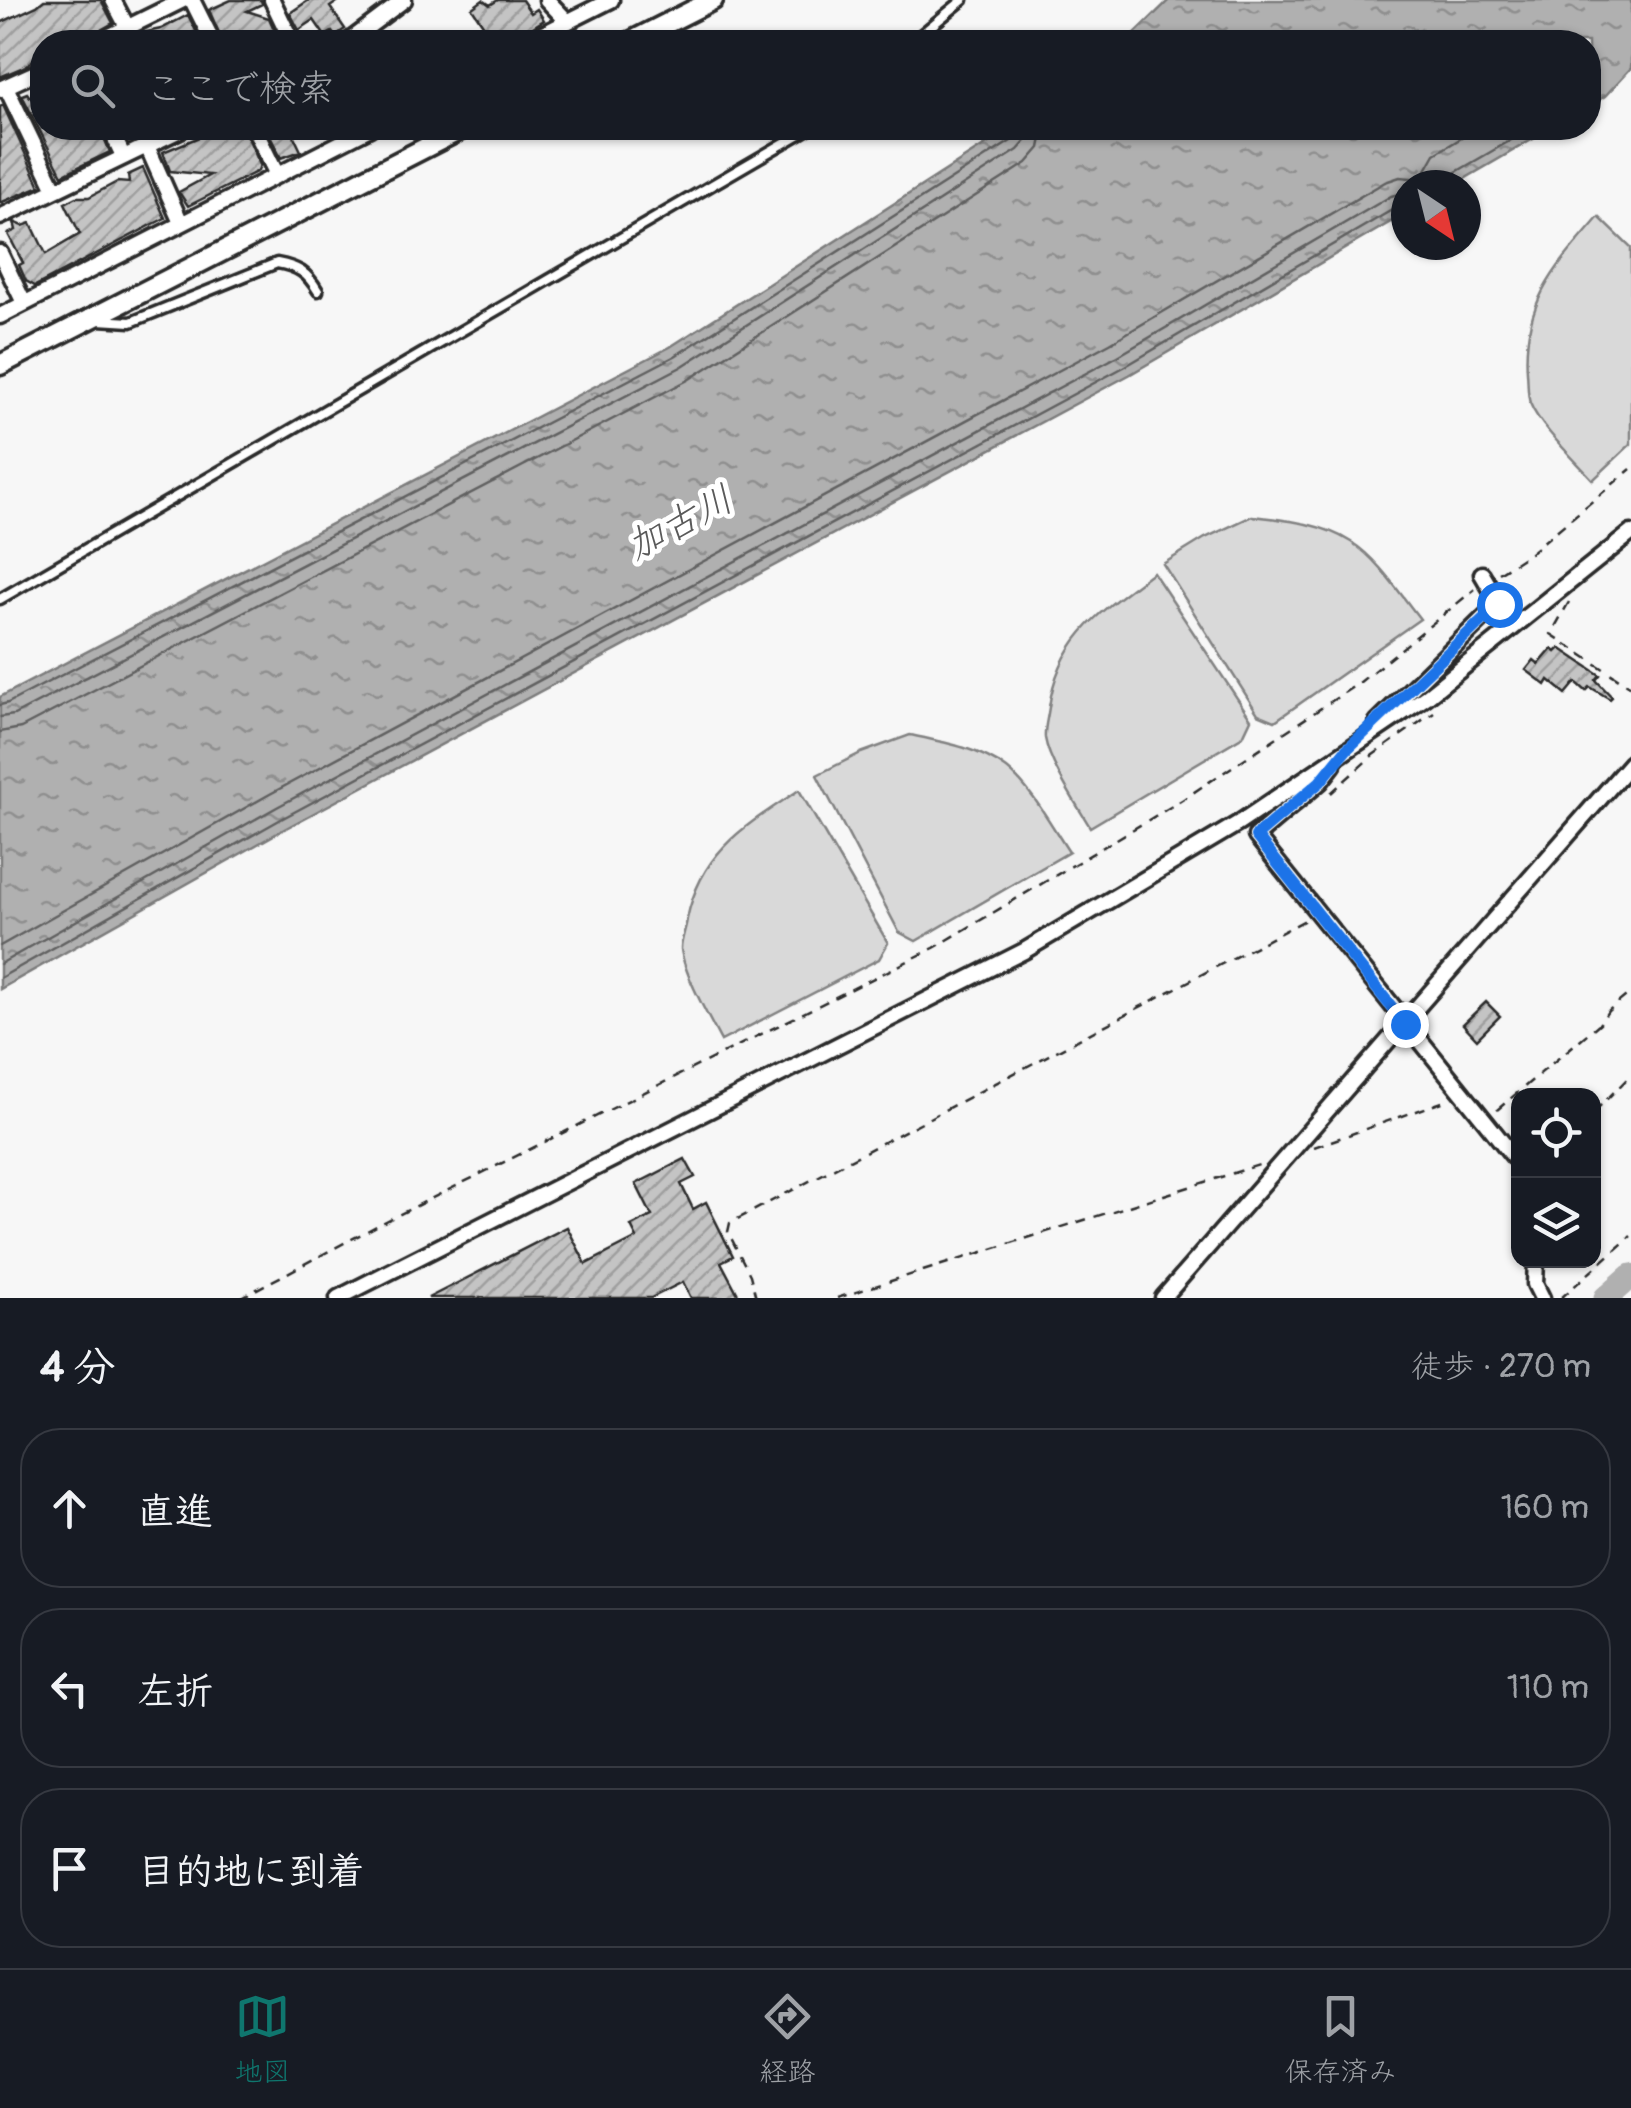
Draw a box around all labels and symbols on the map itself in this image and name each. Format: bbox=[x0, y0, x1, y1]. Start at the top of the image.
north arrow bbox=[1391, 170, 1481, 260]
water label: 加古川 bbox=[618, 475, 742, 571]
route start bbox=[1477, 582, 1523, 628]
route end bbox=[1383, 1002, 1429, 1048]

